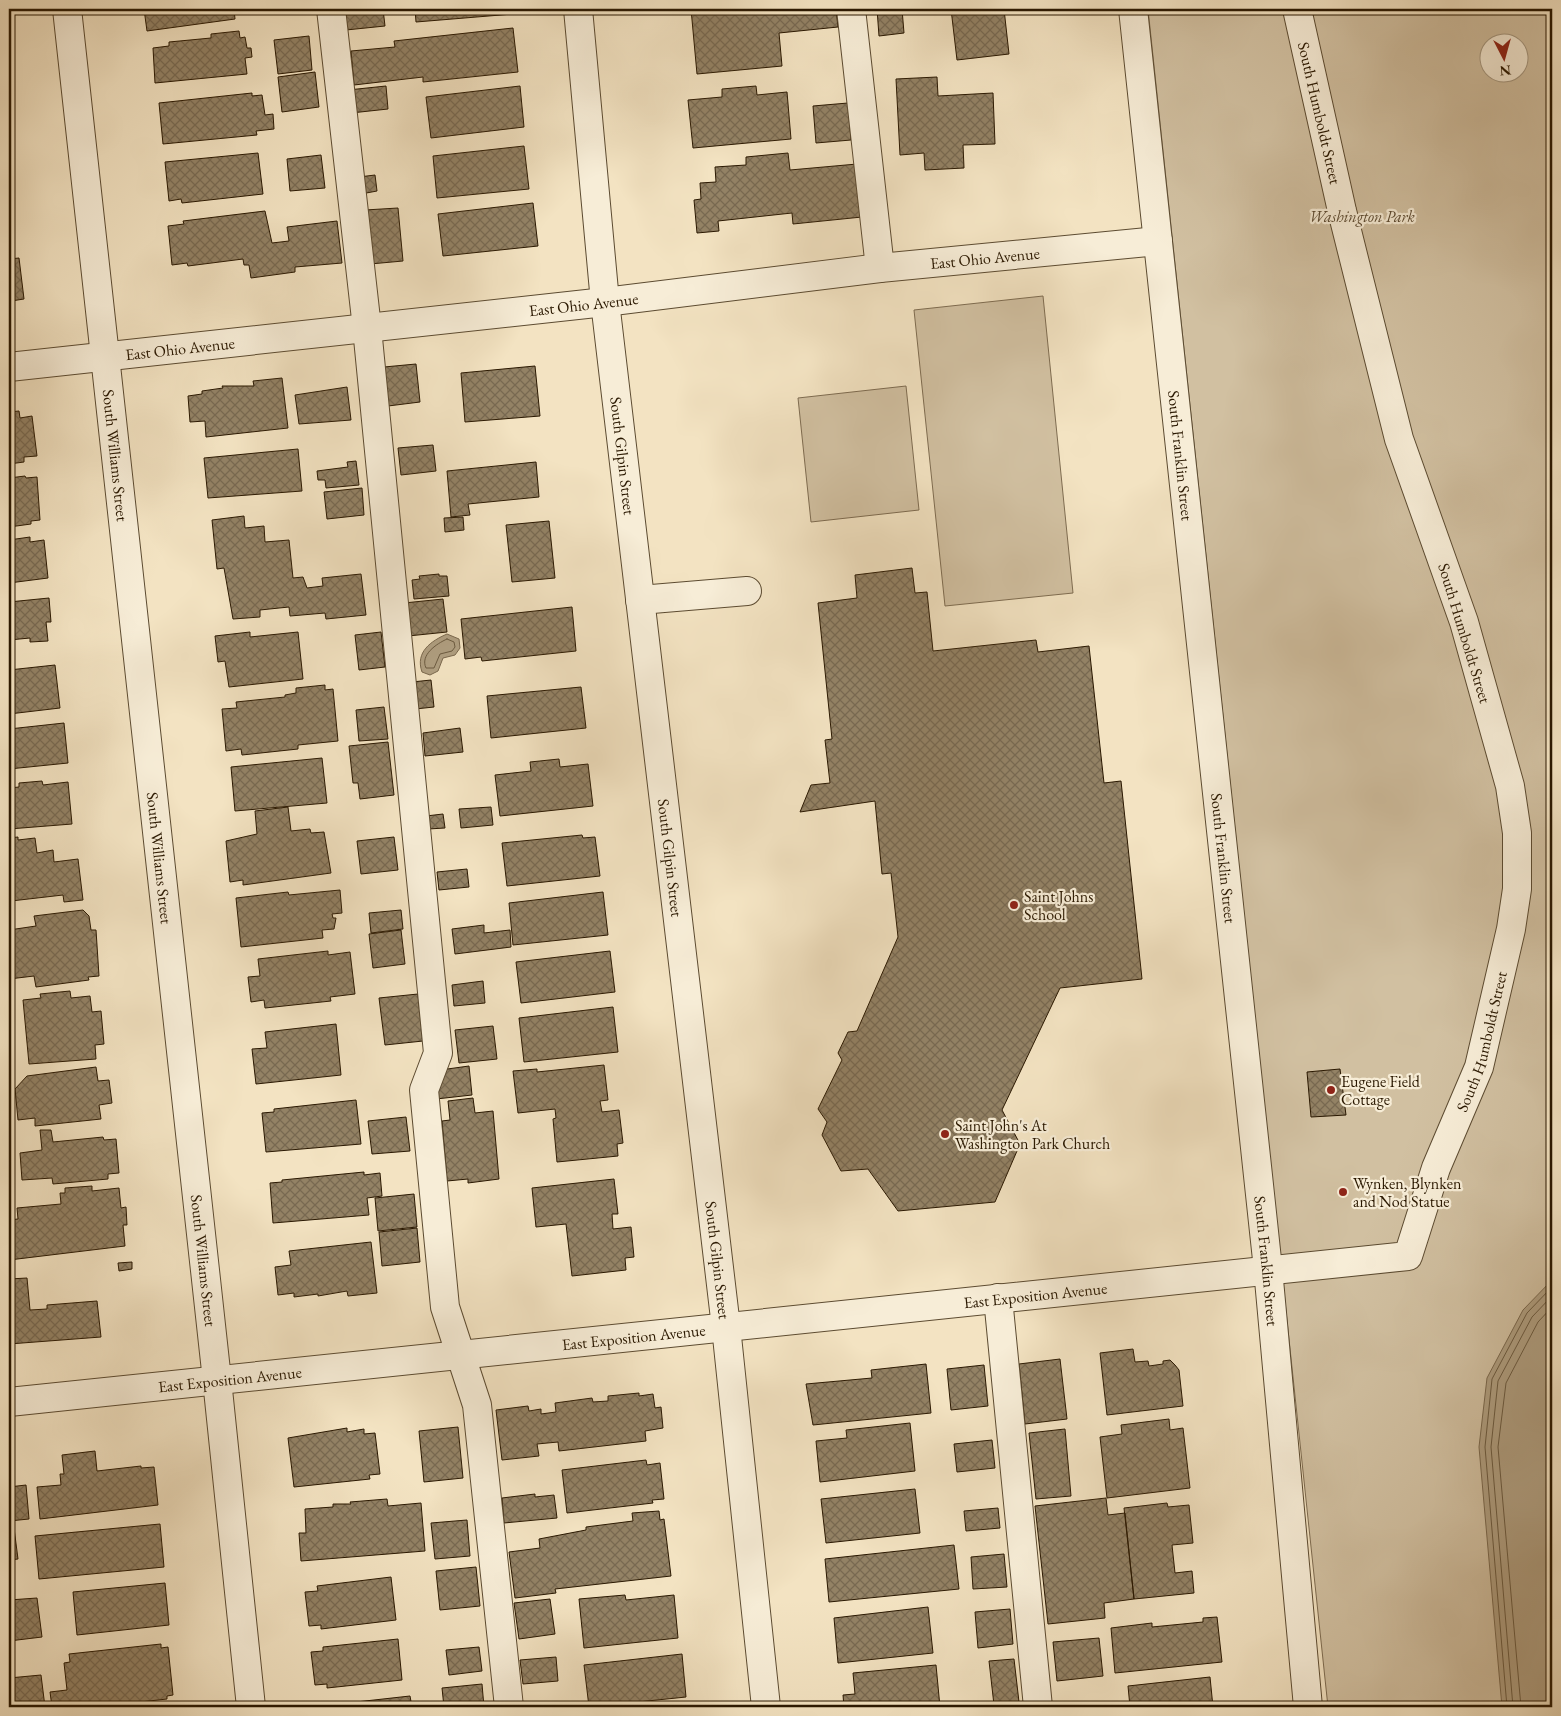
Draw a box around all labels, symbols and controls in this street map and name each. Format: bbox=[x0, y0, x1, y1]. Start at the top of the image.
north arrow bbox=[1478, 32, 1528, 82]
street label: South Humboldt Street bbox=[1293, 40, 1346, 186]
text: N bbox=[1498, 61, 1512, 81]
park label: Washington Park bbox=[1309, 206, 1416, 227]
street label: East Ohio Avenue bbox=[929, 243, 1041, 274]
street label: East Ohio Avenue bbox=[528, 288, 640, 321]
street label: East Ohio Avenue bbox=[124, 332, 236, 365]
street label: South Williams Street bbox=[98, 388, 133, 522]
street label: South Franklin Street bbox=[1163, 389, 1198, 522]
street label: South Gilpin Street bbox=[605, 396, 640, 516]
street label: South Humboldt Street bbox=[1433, 561, 1496, 706]
street label: South Williams Street bbox=[142, 791, 177, 925]
street label: South Franklin Street bbox=[1206, 792, 1241, 924]
street label: South Gilpin Street bbox=[653, 798, 688, 918]
place label: Saint Johns School bbox=[1024, 886, 1093, 925]
marker: Saint Johns School bbox=[1008, 899, 1020, 911]
street label: South Humboldt Street bbox=[1451, 969, 1512, 1115]
place label: Eugene Field Cottage bbox=[1341, 1071, 1421, 1110]
marker: Eugene Field Cottage bbox=[1325, 1084, 1337, 1096]
place label: Saint John's At Washington Park Church bbox=[955, 1115, 1110, 1154]
marker: Saint John's At Washington Park Church bbox=[939, 1128, 951, 1140]
place label: Wynken, Blynken and Nod Statue bbox=[1353, 1173, 1462, 1212]
marker: Wynken, Blynken and Nod Statue bbox=[1337, 1186, 1349, 1198]
street label: South Williams Street bbox=[186, 1194, 221, 1328]
street label: South Franklin Street bbox=[1249, 1195, 1283, 1327]
street label: South Gilpin Street bbox=[700, 1200, 735, 1320]
street label: East Exposition Avenue bbox=[963, 1277, 1108, 1313]
street label: East Exposition Avenue bbox=[561, 1319, 706, 1355]
street label: East Exposition Avenue bbox=[157, 1362, 303, 1397]

